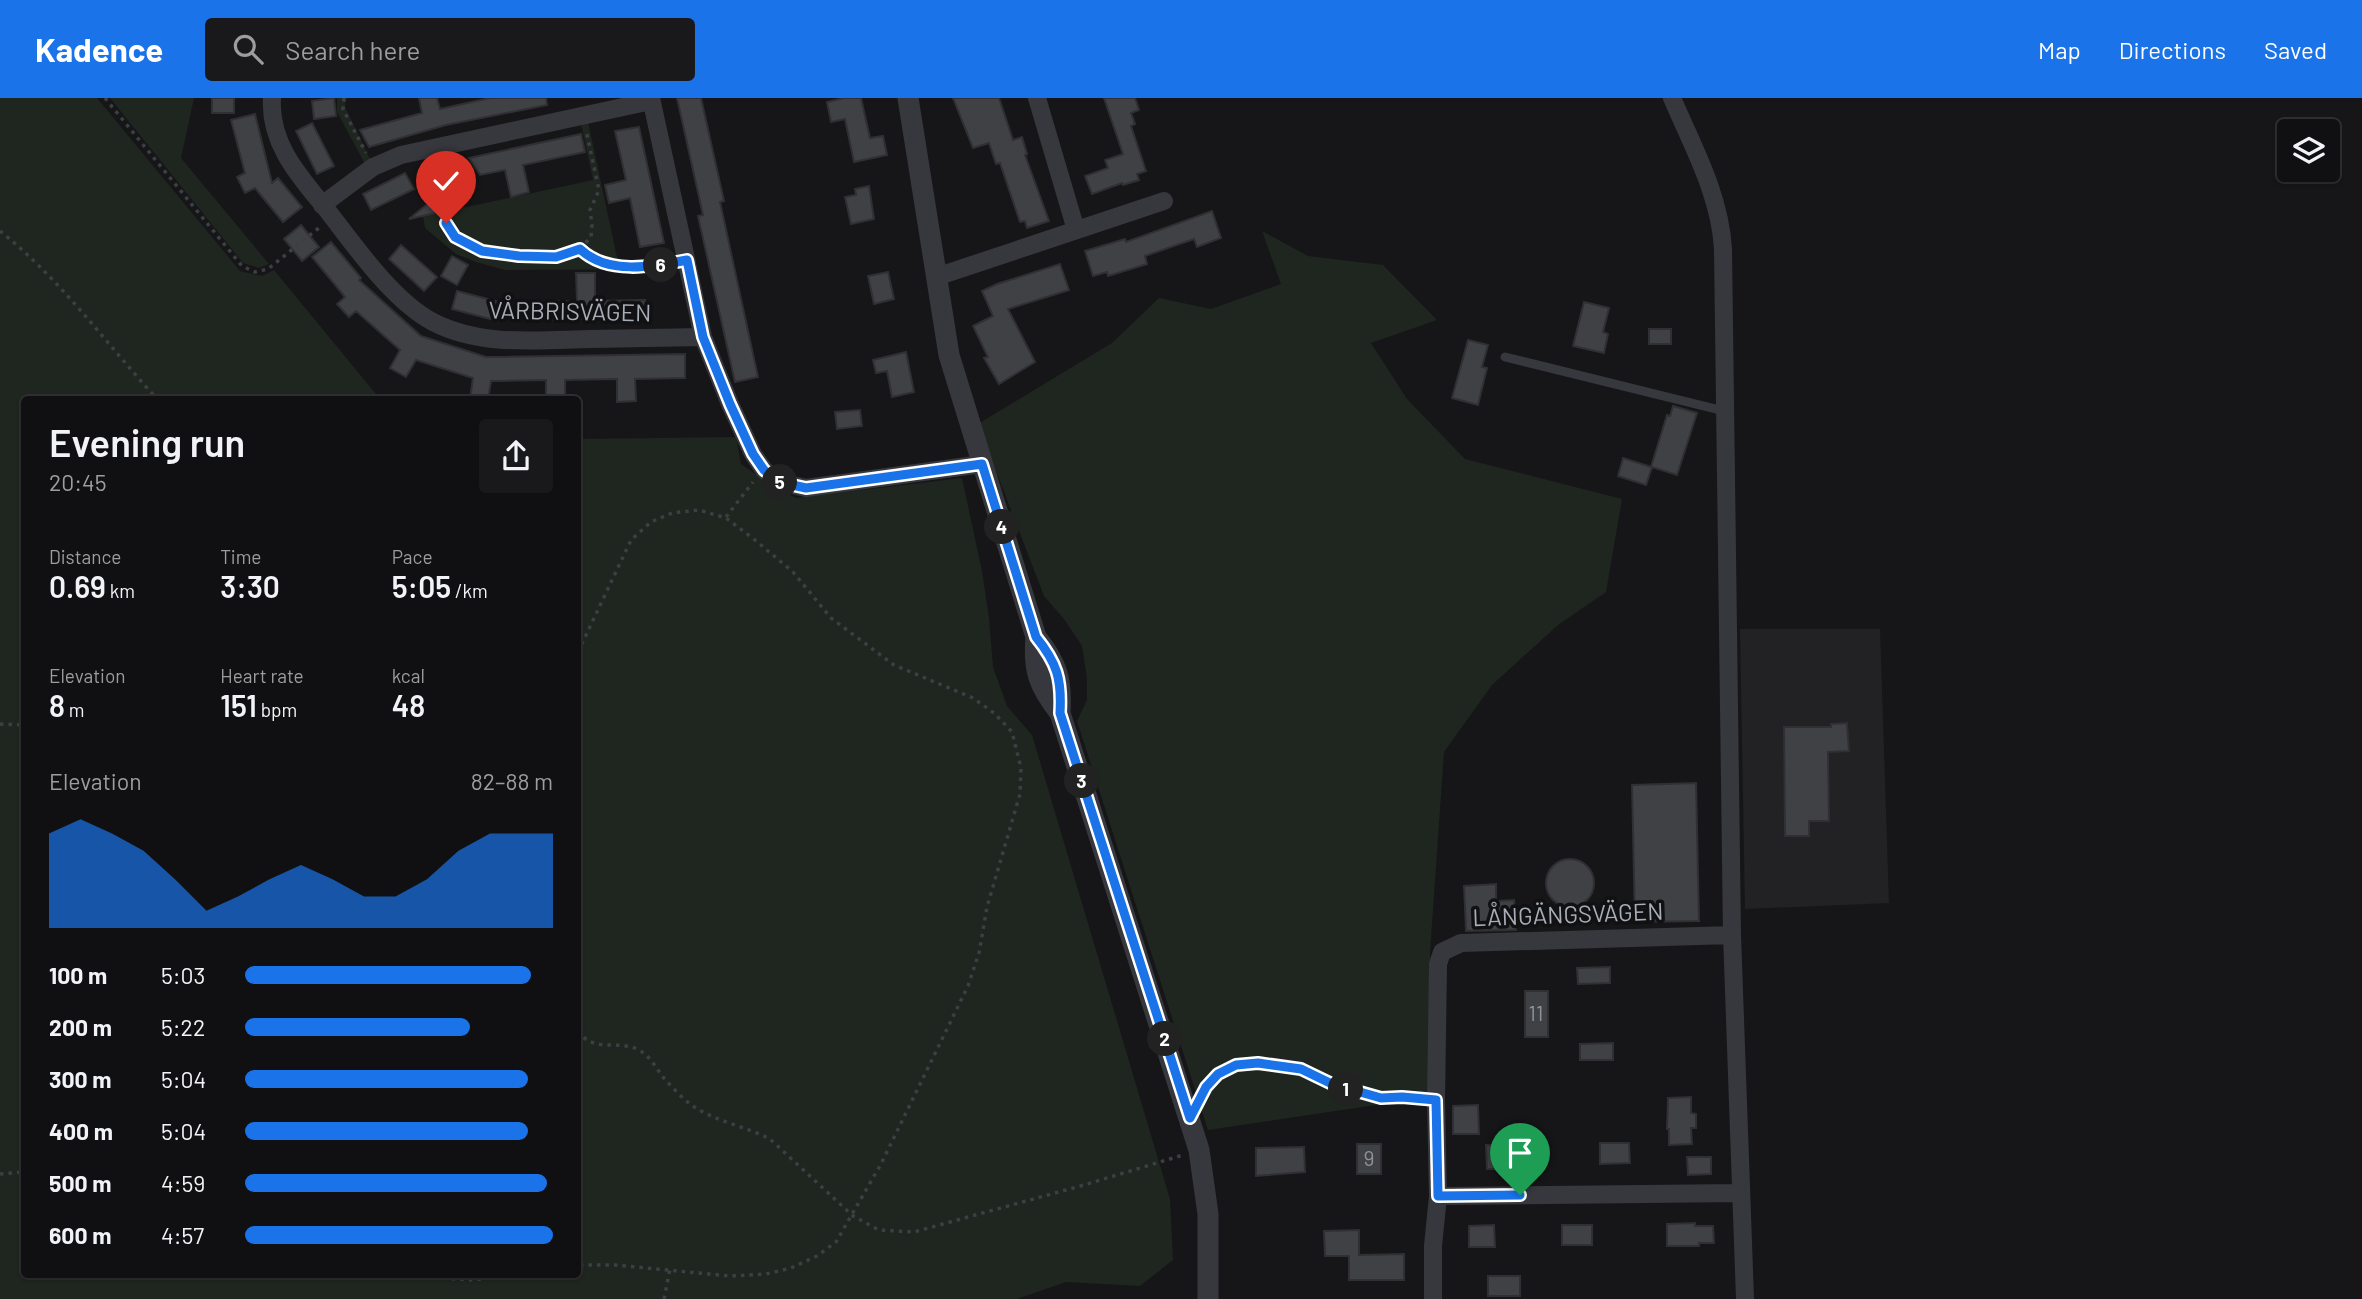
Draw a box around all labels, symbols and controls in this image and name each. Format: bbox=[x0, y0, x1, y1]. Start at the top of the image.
search box bbox=[205, 18, 695, 81]
text: Kadence bbox=[35, 29, 163, 69]
icon: search bbox=[229, 30, 267, 68]
text: Search here bbox=[285, 34, 420, 65]
text: Map bbox=[2038, 35, 2081, 64]
text: Directions bbox=[2119, 35, 2226, 64]
text: Saved bbox=[2264, 35, 2327, 64]
map controls bbox=[2277, 119, 2340, 182]
button: layers bbox=[2277, 119, 2340, 182]
pin bbox=[416, 151, 476, 223]
icon: check bbox=[427, 162, 465, 200]
pin: 6 bbox=[644, 248, 678, 282]
text: 6 bbox=[655, 253, 666, 276]
street label: VÅRBRISVÄGEN bbox=[489, 295, 652, 326]
text: Evening run bbox=[49, 419, 245, 465]
button: share bbox=[479, 419, 553, 493]
pin: 5 bbox=[762, 464, 798, 500]
text: 20:45 bbox=[49, 468, 107, 496]
text: 5 bbox=[774, 470, 785, 493]
pin: 4 bbox=[984, 510, 1020, 544]
text: 4 bbox=[996, 515, 1007, 538]
text: Distance bbox=[49, 545, 121, 568]
text: Time bbox=[220, 545, 261, 568]
text: Pace bbox=[392, 545, 433, 568]
text: 0.69 bbox=[49, 568, 106, 604]
text: 3:30 bbox=[220, 568, 280, 604]
text: 5:05 bbox=[392, 568, 451, 604]
text: km bbox=[106, 579, 135, 602]
text: /km bbox=[451, 579, 488, 602]
text: Elevation bbox=[49, 664, 126, 687]
text: Heart rate bbox=[220, 664, 304, 687]
text: kcal bbox=[392, 664, 425, 687]
text: 8 bbox=[49, 687, 65, 723]
text: 151 bbox=[220, 687, 257, 723]
text: 48 bbox=[392, 687, 425, 723]
text: m bbox=[65, 698, 85, 721]
text: bpm bbox=[257, 698, 297, 721]
pin: 3 bbox=[1064, 764, 1100, 798]
text: Elevation bbox=[49, 767, 142, 795]
text: 82–88 m bbox=[471, 767, 553, 795]
text: 3 bbox=[1076, 769, 1087, 792]
street label: LÅNGÄNGSVÄGEN bbox=[1472, 896, 1664, 931]
text: 100 m bbox=[49, 961, 107, 989]
text: 5:03 bbox=[161, 961, 205, 989]
house number: 11 bbox=[1529, 1000, 1543, 1025]
text: 200 m bbox=[49, 1013, 112, 1041]
text: 5:22 bbox=[161, 1013, 205, 1041]
pin: 2 bbox=[1148, 1021, 1182, 1056]
text: 2 bbox=[1159, 1027, 1170, 1050]
text: 300 m bbox=[49, 1065, 111, 1093]
text: 5:04 bbox=[161, 1065, 206, 1093]
pin: 1 bbox=[1328, 1072, 1364, 1107]
text: 1 bbox=[1342, 1077, 1349, 1100]
text: 400 m bbox=[49, 1117, 113, 1145]
text: 5:04 bbox=[161, 1117, 206, 1145]
pin bbox=[1490, 1123, 1550, 1195]
icon: arrive bbox=[1501, 1134, 1539, 1172]
house number: 9 bbox=[1364, 1145, 1374, 1170]
text: 500 m bbox=[49, 1169, 111, 1197]
text: 4:59 bbox=[161, 1169, 205, 1197]
text: 600 m bbox=[49, 1221, 111, 1249]
text: 4:57 bbox=[161, 1221, 204, 1249]

